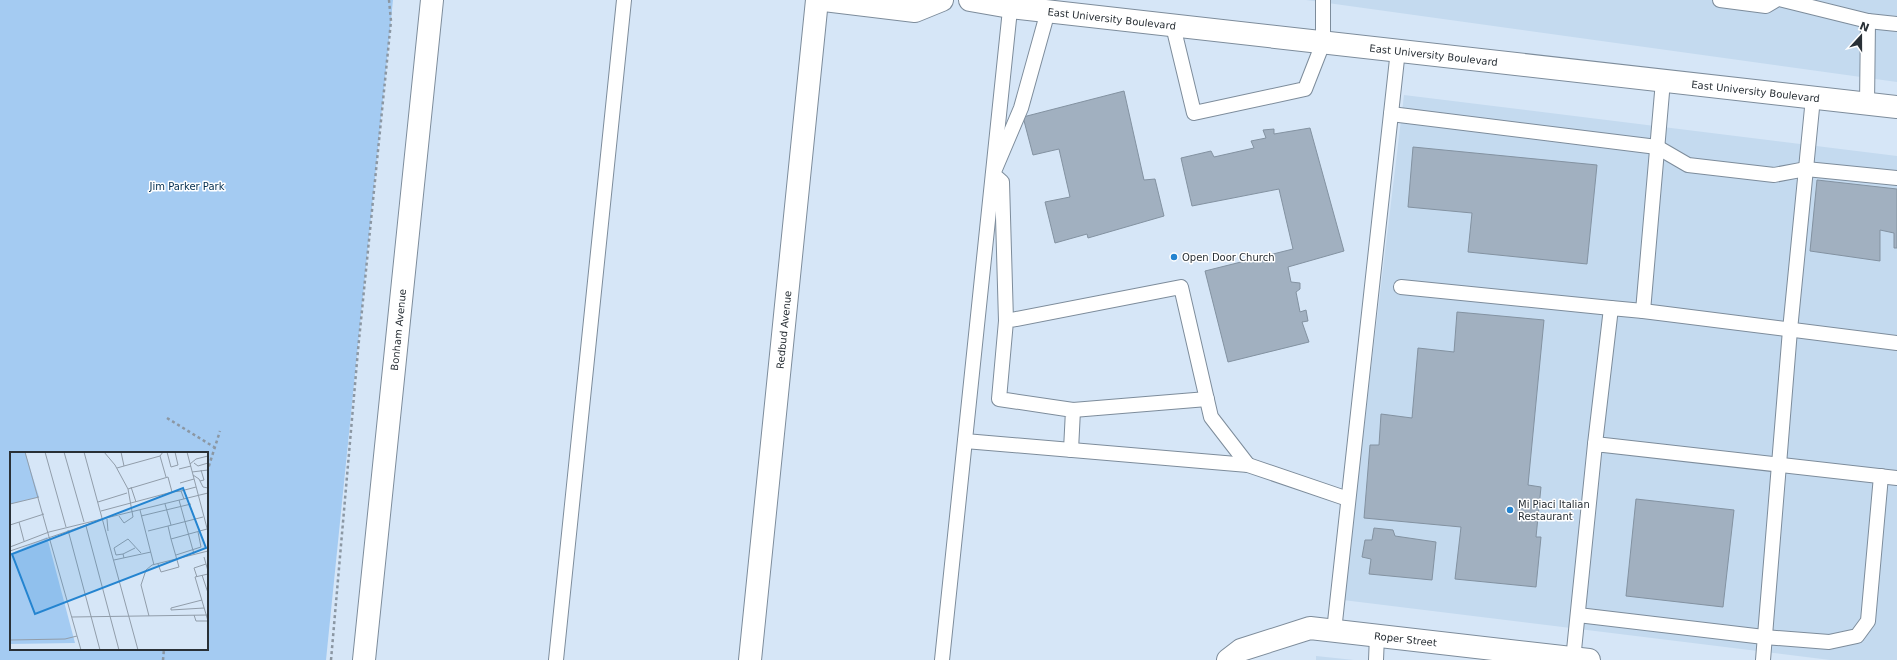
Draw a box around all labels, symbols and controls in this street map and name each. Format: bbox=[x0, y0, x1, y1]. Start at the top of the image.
street label: East University Boulevard bbox=[1047, 6, 1176, 32]
north arrow bbox=[1841, 16, 1881, 56]
text: N bbox=[1858, 19, 1871, 35]
street label: East University Boulevard bbox=[1369, 43, 1498, 68]
street label: East University Boulevard bbox=[1691, 79, 1820, 104]
park label: Jim Parker Park bbox=[149, 181, 225, 192]
marker: Open Door Church bbox=[1169, 252, 1179, 262]
place label: Open Door Church bbox=[1182, 252, 1275, 263]
street label: Bonham Avenue bbox=[389, 288, 408, 371]
street label: Redbud Avenue bbox=[775, 290, 793, 369]
inset map bbox=[10, 452, 208, 650]
place label: Mi Piaci Italian Restaurant bbox=[1518, 499, 1590, 522]
marker: Mi Piaci Italian Restaurant bbox=[1505, 505, 1515, 515]
street label: Roper Street bbox=[1374, 630, 1437, 649]

